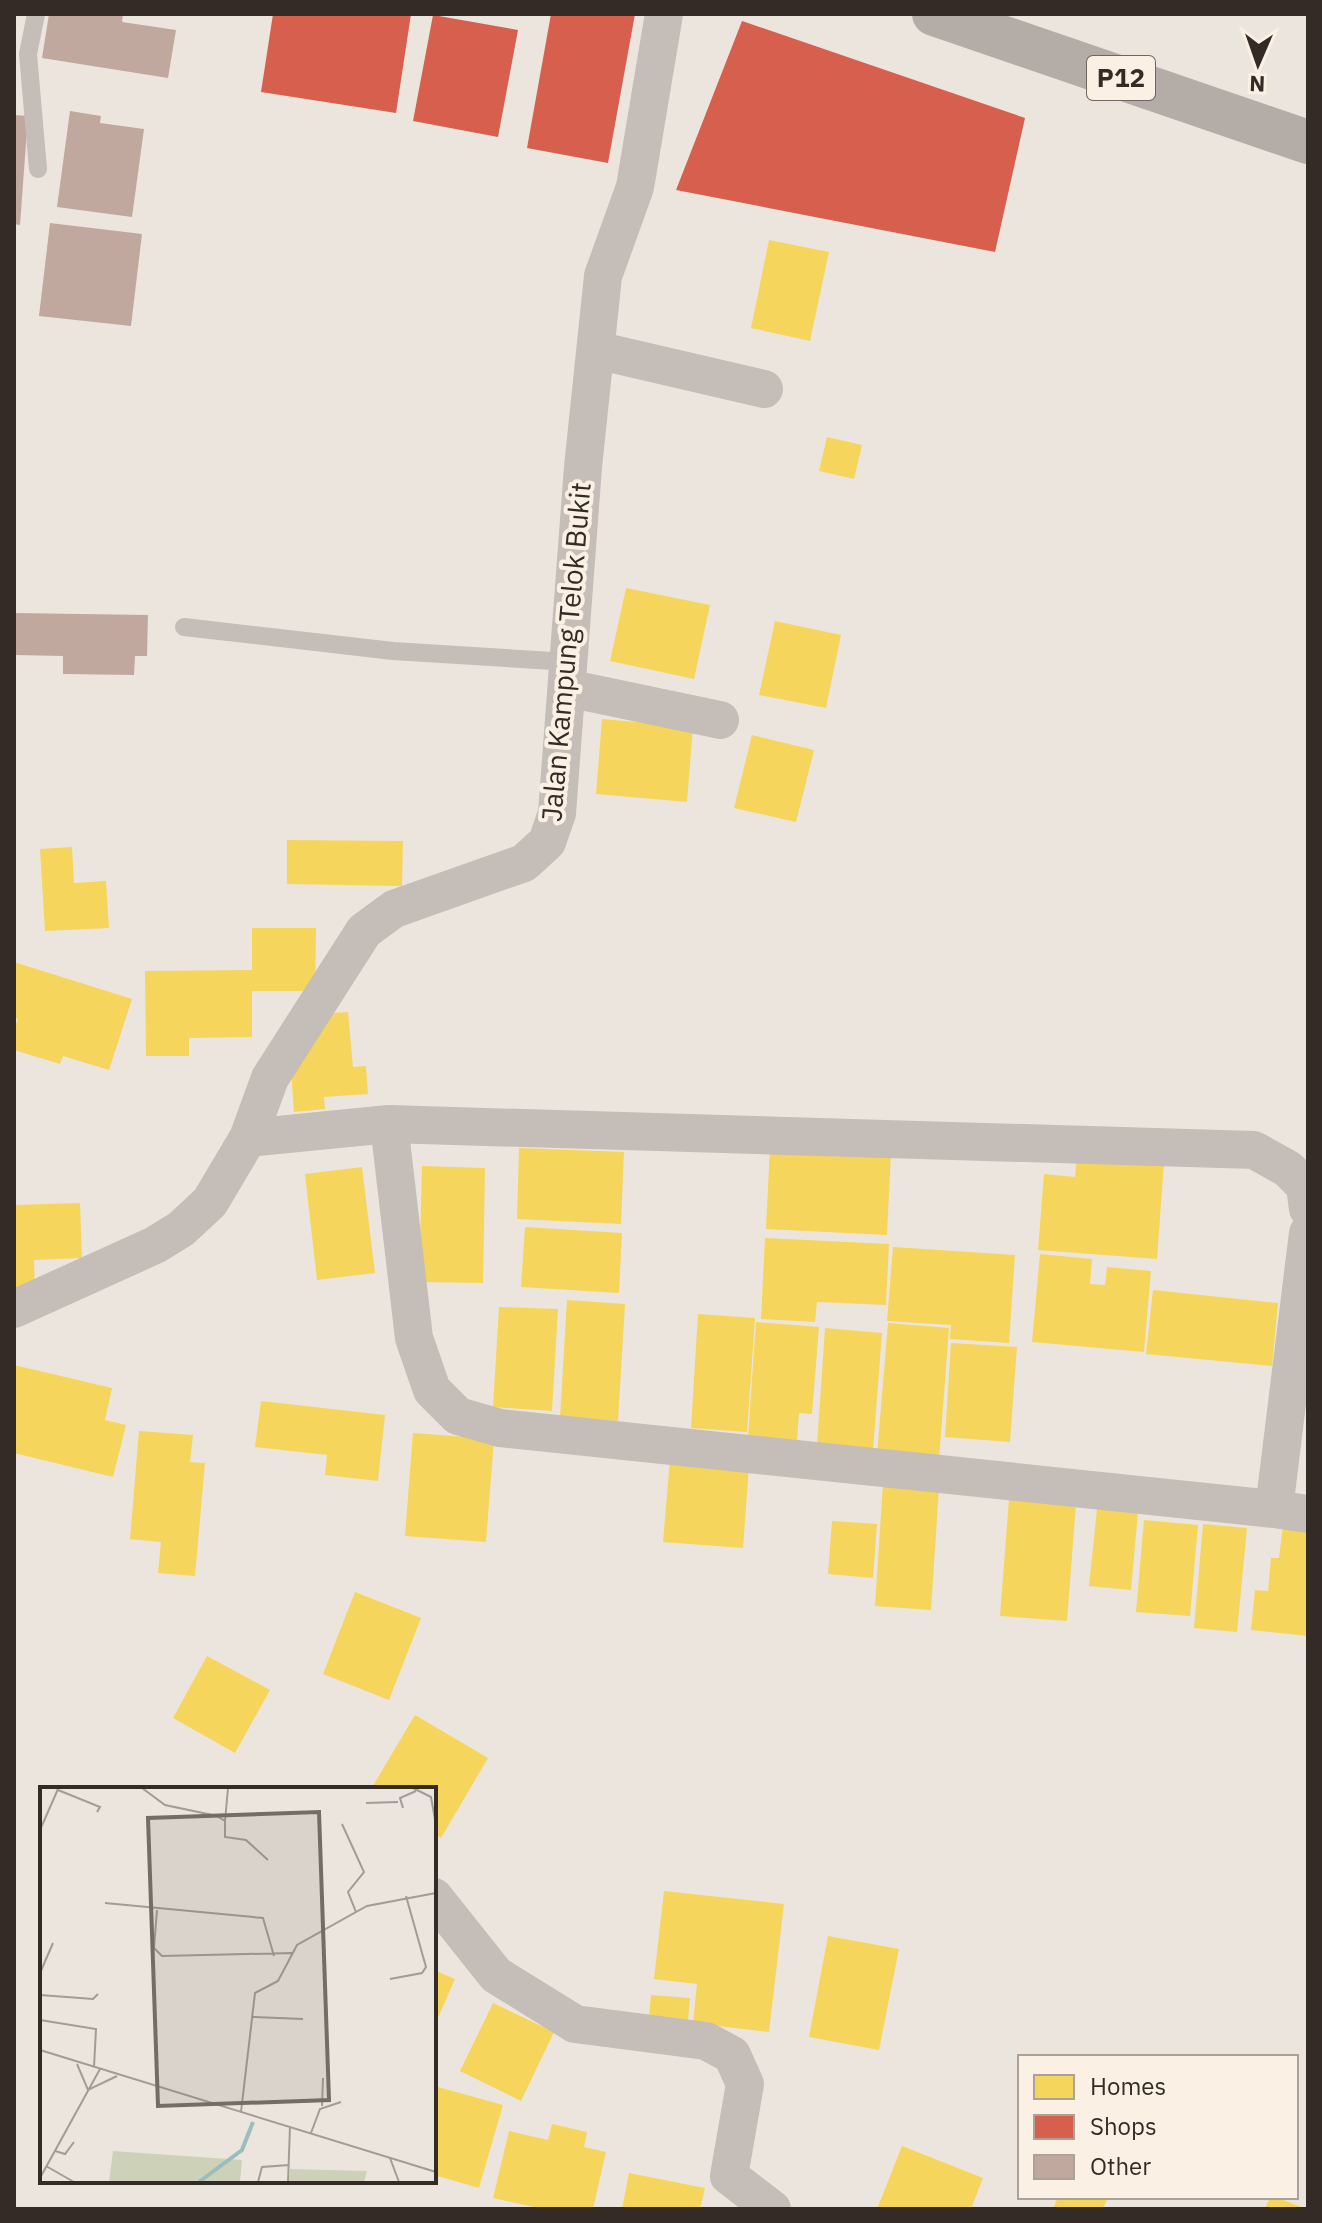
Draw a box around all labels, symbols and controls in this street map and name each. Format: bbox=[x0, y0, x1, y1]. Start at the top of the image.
north arrow bbox=[1218, 24, 1298, 104]
road number: P12 bbox=[1087, 56, 1155, 100]
text: N bbox=[1249, 70, 1266, 99]
street label: Jalan Kampung Telok Bukit bbox=[532, 481, 599, 823]
inset map bbox=[40, 1787, 436, 2183]
legend bbox=[1018, 2055, 1298, 2199]
text: Homes bbox=[1090, 2070, 1166, 2102]
text: Shops bbox=[1090, 2110, 1157, 2142]
text: Other bbox=[1090, 2150, 1151, 2182]

